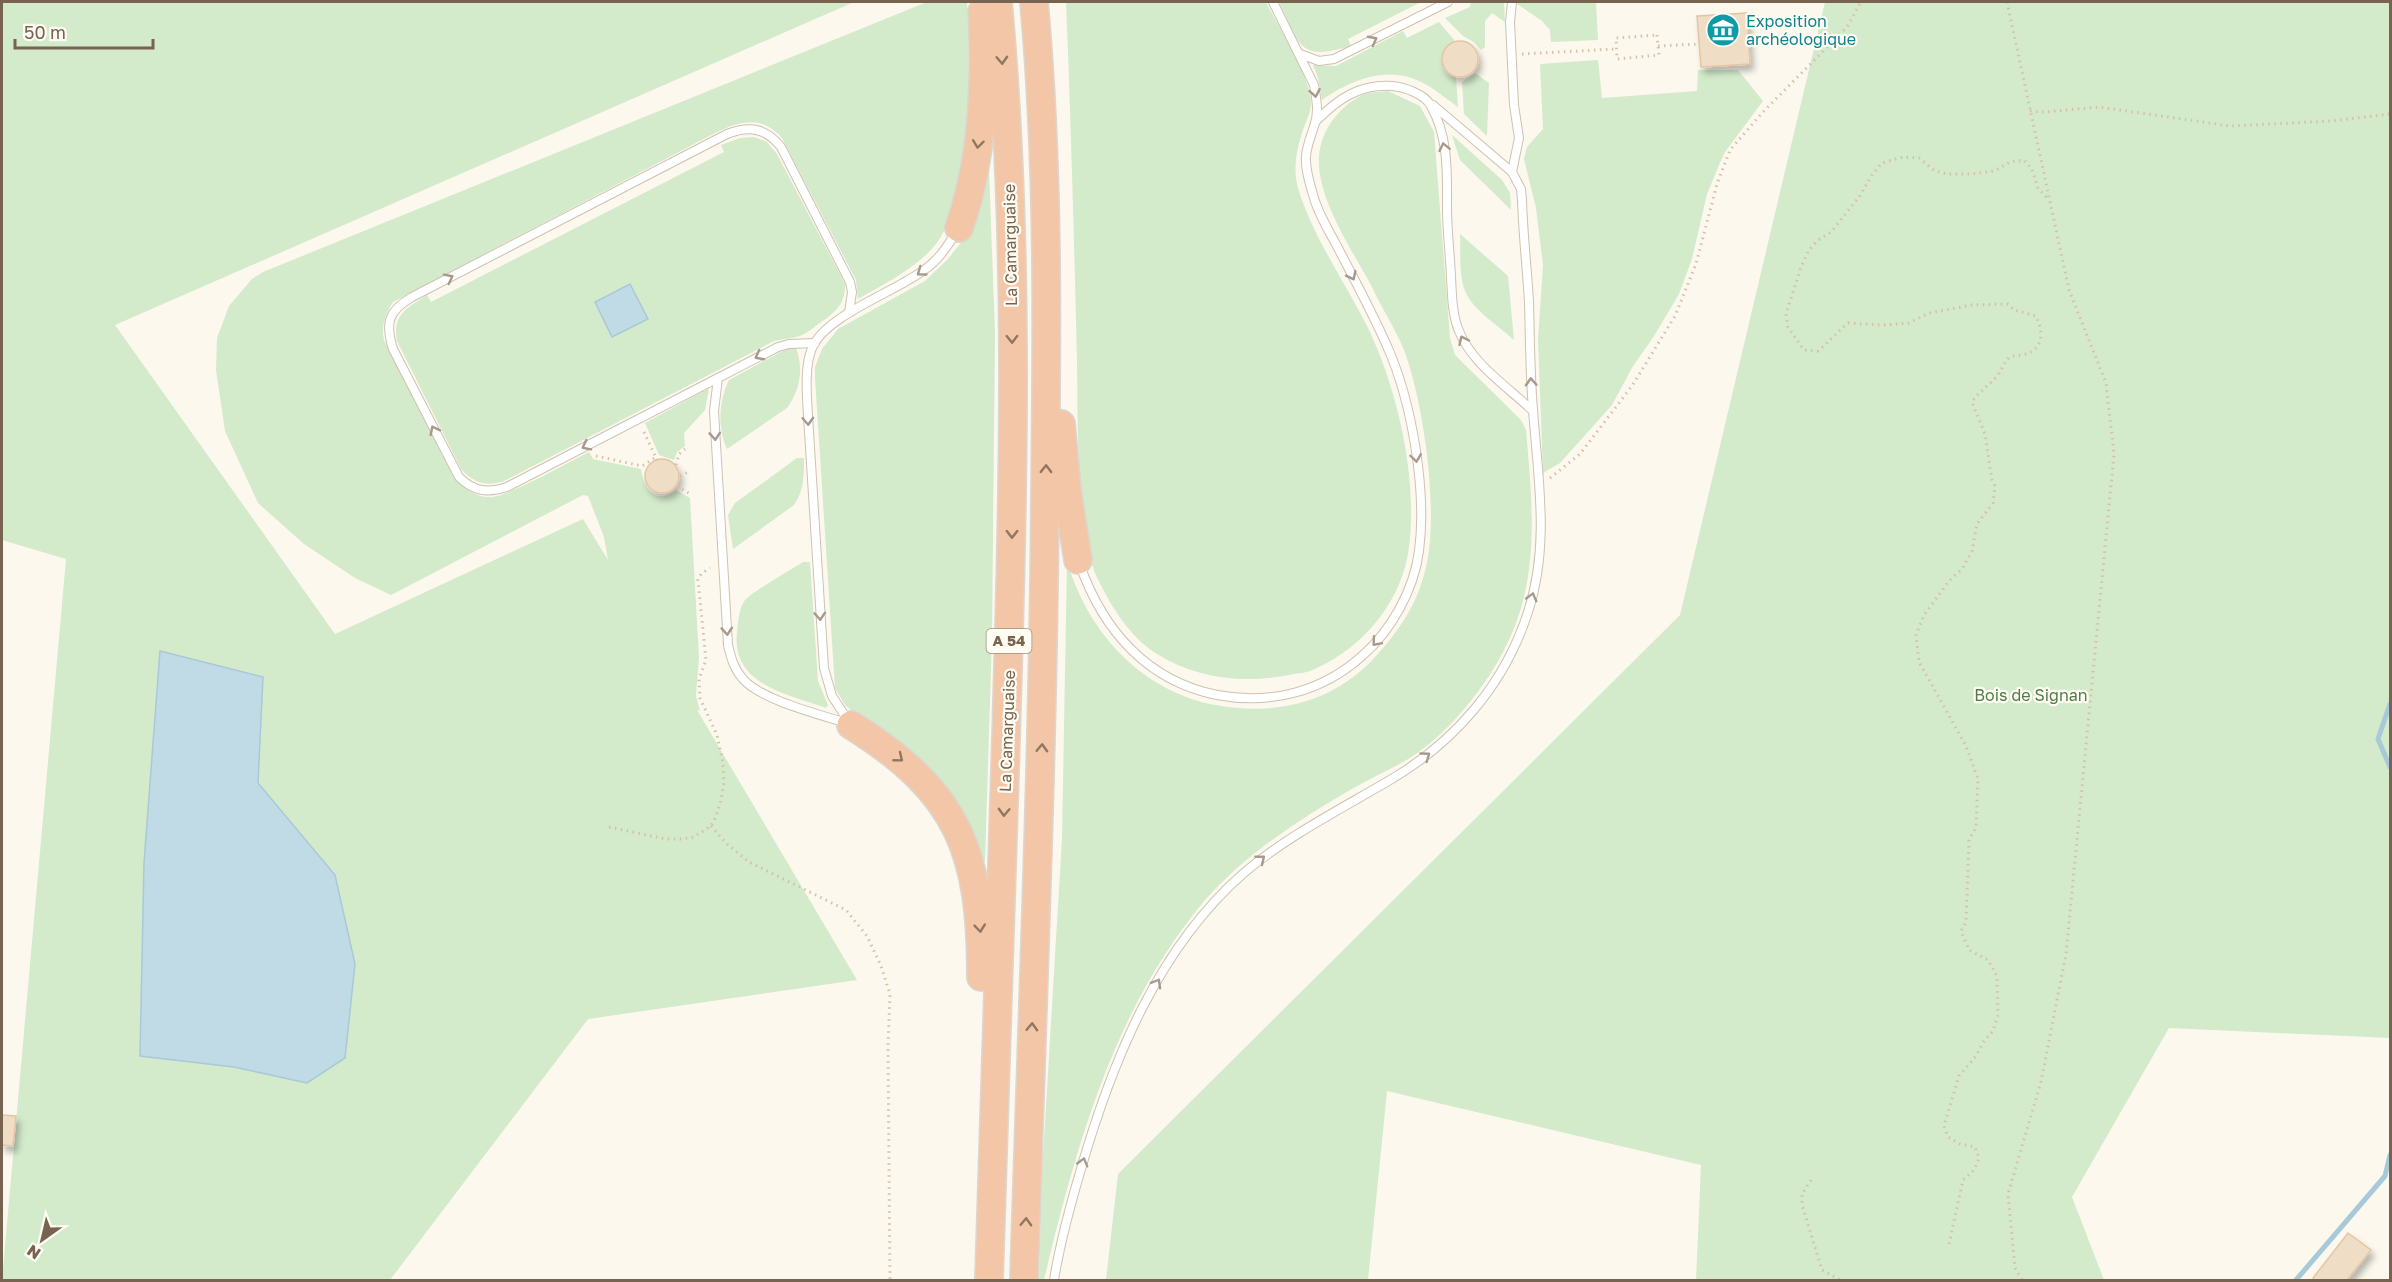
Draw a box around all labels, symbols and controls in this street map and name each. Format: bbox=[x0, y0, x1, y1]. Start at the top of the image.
place label: Exposition archéologique bbox=[1746, 11, 1856, 49]
scale bar bbox=[15, 12, 153, 50]
museum icon: Exposition archéologique bbox=[1705, 12, 1741, 48]
text: 50 m bbox=[24, 21, 66, 43]
one-way arrow bbox=[1367, 36, 1378, 47]
one-way arrow bbox=[996, 55, 1009, 64]
one-way arrow bbox=[1308, 87, 1321, 97]
one-way arrow bbox=[972, 139, 985, 148]
one-way arrow bbox=[1439, 142, 1452, 152]
street label: La Camarguaise bbox=[999, 184, 1021, 306]
one-way arrow bbox=[916, 265, 927, 276]
one-way arrow bbox=[1345, 269, 1357, 280]
one-way arrow bbox=[442, 274, 453, 285]
one-way arrow bbox=[1005, 334, 1018, 343]
one-way arrow bbox=[1458, 335, 1470, 346]
one-way arrow bbox=[755, 349, 765, 360]
one-way arrow bbox=[1525, 377, 1538, 386]
one-way arrow bbox=[801, 416, 814, 426]
one-way arrow bbox=[430, 425, 442, 436]
one-way arrow bbox=[709, 432, 722, 441]
one-way arrow bbox=[582, 439, 592, 450]
one-way arrow bbox=[1409, 454, 1422, 463]
one-way arrow bbox=[1039, 465, 1052, 474]
one-way arrow bbox=[1005, 529, 1018, 538]
one-way arrow bbox=[1525, 592, 1538, 602]
one-way arrow bbox=[814, 611, 827, 620]
one-way arrow bbox=[721, 626, 734, 635]
road number: A 54 bbox=[986, 629, 1032, 653]
one-way arrow bbox=[1372, 635, 1383, 646]
street label: La Camarguaise bbox=[995, 670, 1019, 792]
park label: Bois de Signan bbox=[1974, 685, 2088, 705]
one-way arrow bbox=[1035, 744, 1048, 753]
one-way arrow bbox=[893, 751, 904, 762]
one-way arrow bbox=[1419, 752, 1430, 763]
one-way arrow bbox=[998, 808, 1010, 817]
one-way arrow bbox=[1254, 856, 1265, 867]
one-way arrow bbox=[973, 924, 986, 933]
one-way arrow bbox=[1149, 979, 1161, 989]
one-way arrow bbox=[1026, 1023, 1038, 1032]
one-way arrow bbox=[1076, 1158, 1088, 1168]
north arrow bbox=[12, 1210, 72, 1270]
one-way arrow bbox=[1019, 1218, 1032, 1227]
text: N bbox=[23, 1241, 44, 1264]

